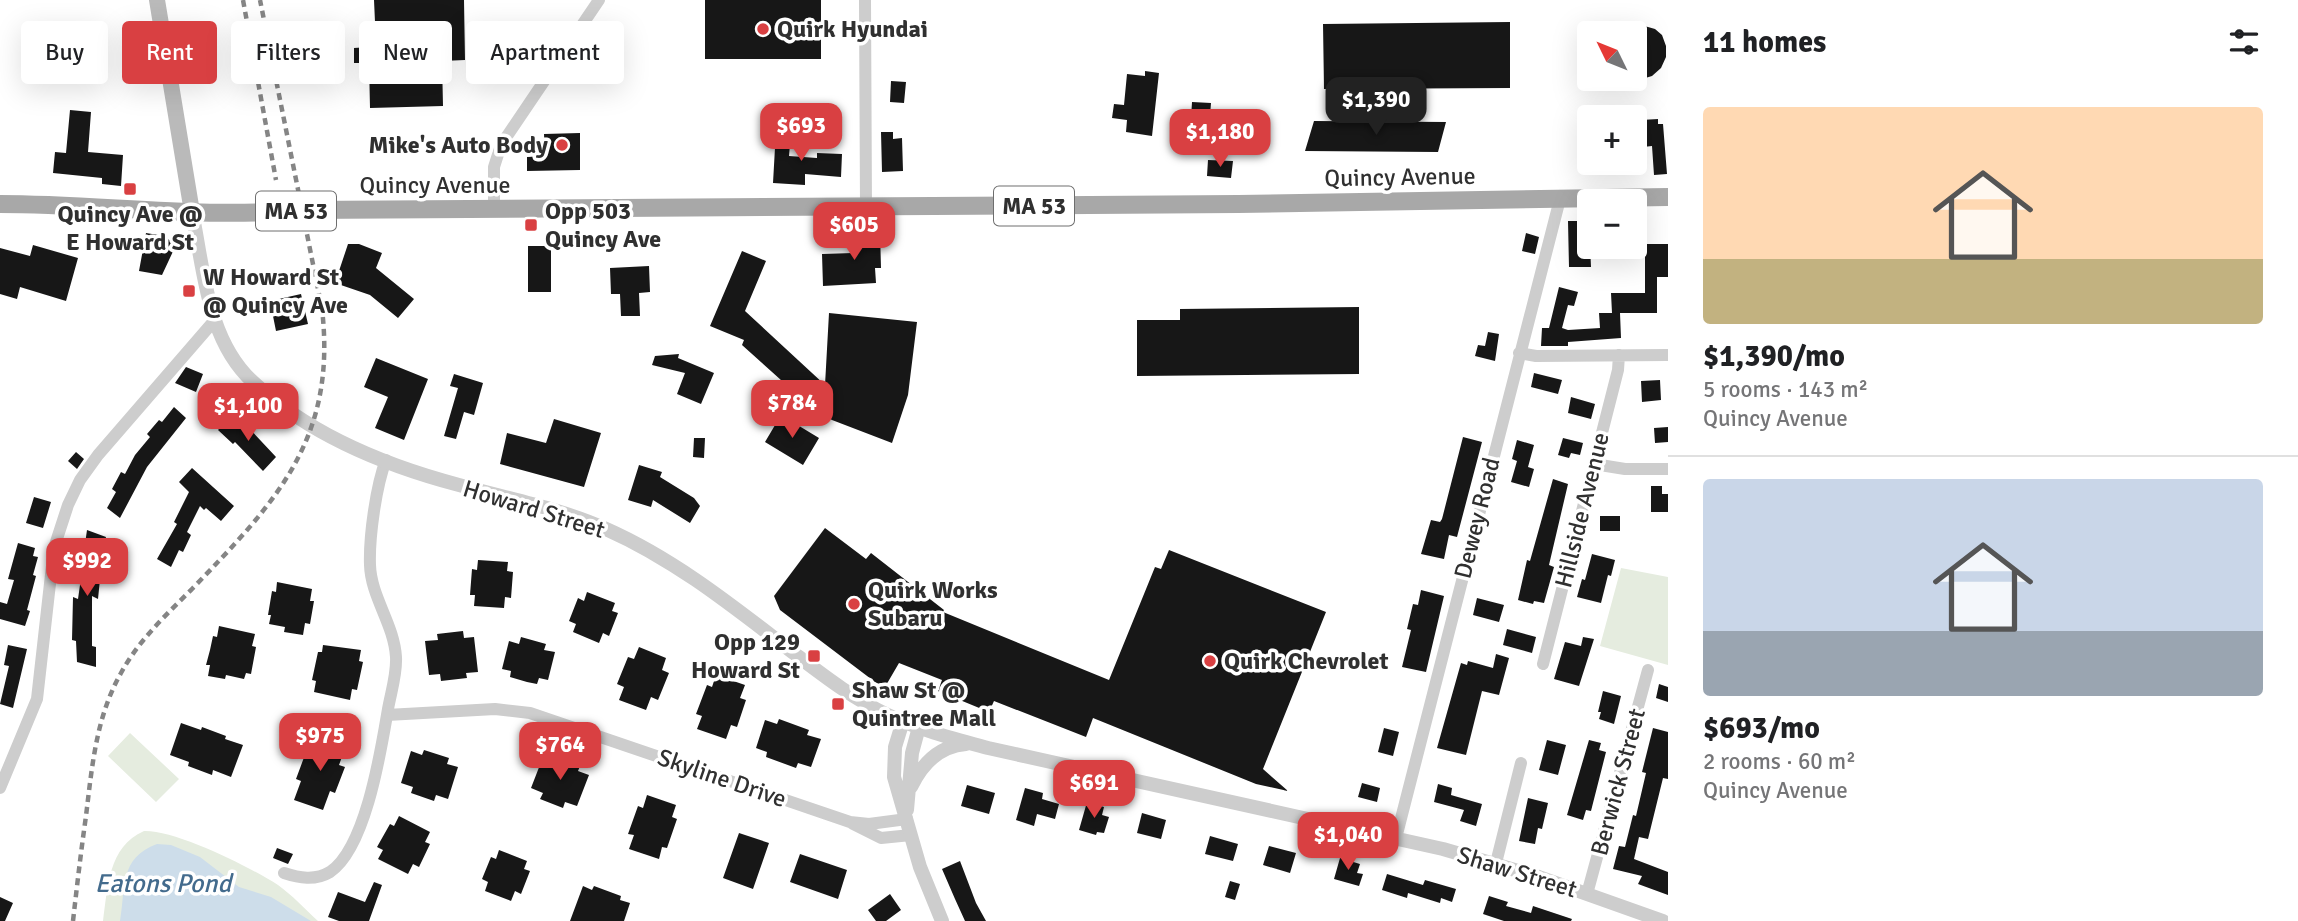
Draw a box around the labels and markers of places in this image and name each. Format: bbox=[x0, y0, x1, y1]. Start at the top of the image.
place label: Quirk Hyundai bbox=[777, 14, 928, 44]
marker: Quirk Hyundai bbox=[755, 21, 771, 37]
pin: $1,390 bbox=[1319, 78, 1433, 137]
pin: $693 bbox=[760, 104, 842, 163]
pin: $1,180 bbox=[1163, 110, 1277, 169]
place label: Mike's Auto Body bbox=[368, 130, 548, 160]
marker: Mike's Auto Body bbox=[554, 137, 570, 153]
marker: Quincy Ave @ E Howard St bbox=[122, 181, 138, 197]
place label: Opp 503 Quincy Ave bbox=[545, 196, 661, 254]
place label: Quincy Ave @ E Howard St bbox=[58, 199, 202, 257]
pin: $605 bbox=[813, 202, 895, 262]
marker: Opp 503 Quincy Ave bbox=[523, 217, 539, 233]
place label: W Howard St @ Quincy Ave bbox=[203, 262, 348, 320]
marker: W Howard St @ Quincy Ave bbox=[181, 283, 197, 299]
pin: $784 bbox=[751, 380, 833, 440]
pin: $1,100 bbox=[191, 384, 305, 443]
pin: $992 bbox=[46, 538, 128, 598]
place label: Quirk Works Subaru bbox=[868, 575, 998, 633]
marker: Quirk Works Subaru bbox=[846, 596, 862, 612]
place label: Opp 129 Howard St bbox=[691, 627, 800, 685]
place label: Quirk Chevrolet bbox=[1224, 646, 1389, 676]
marker: Opp 129 Howard St bbox=[806, 648, 822, 664]
marker: Quirk Chevrolet bbox=[1202, 653, 1218, 669]
place label: Shaw St @ Quintree Mall bbox=[852, 675, 996, 733]
marker: Shaw St @ Quintree Mall bbox=[830, 696, 846, 712]
pin: $975 bbox=[279, 714, 361, 773]
pin: $764 bbox=[519, 722, 601, 782]
pin: $691 bbox=[1053, 760, 1135, 820]
pin: $1,040 bbox=[1291, 812, 1405, 872]

